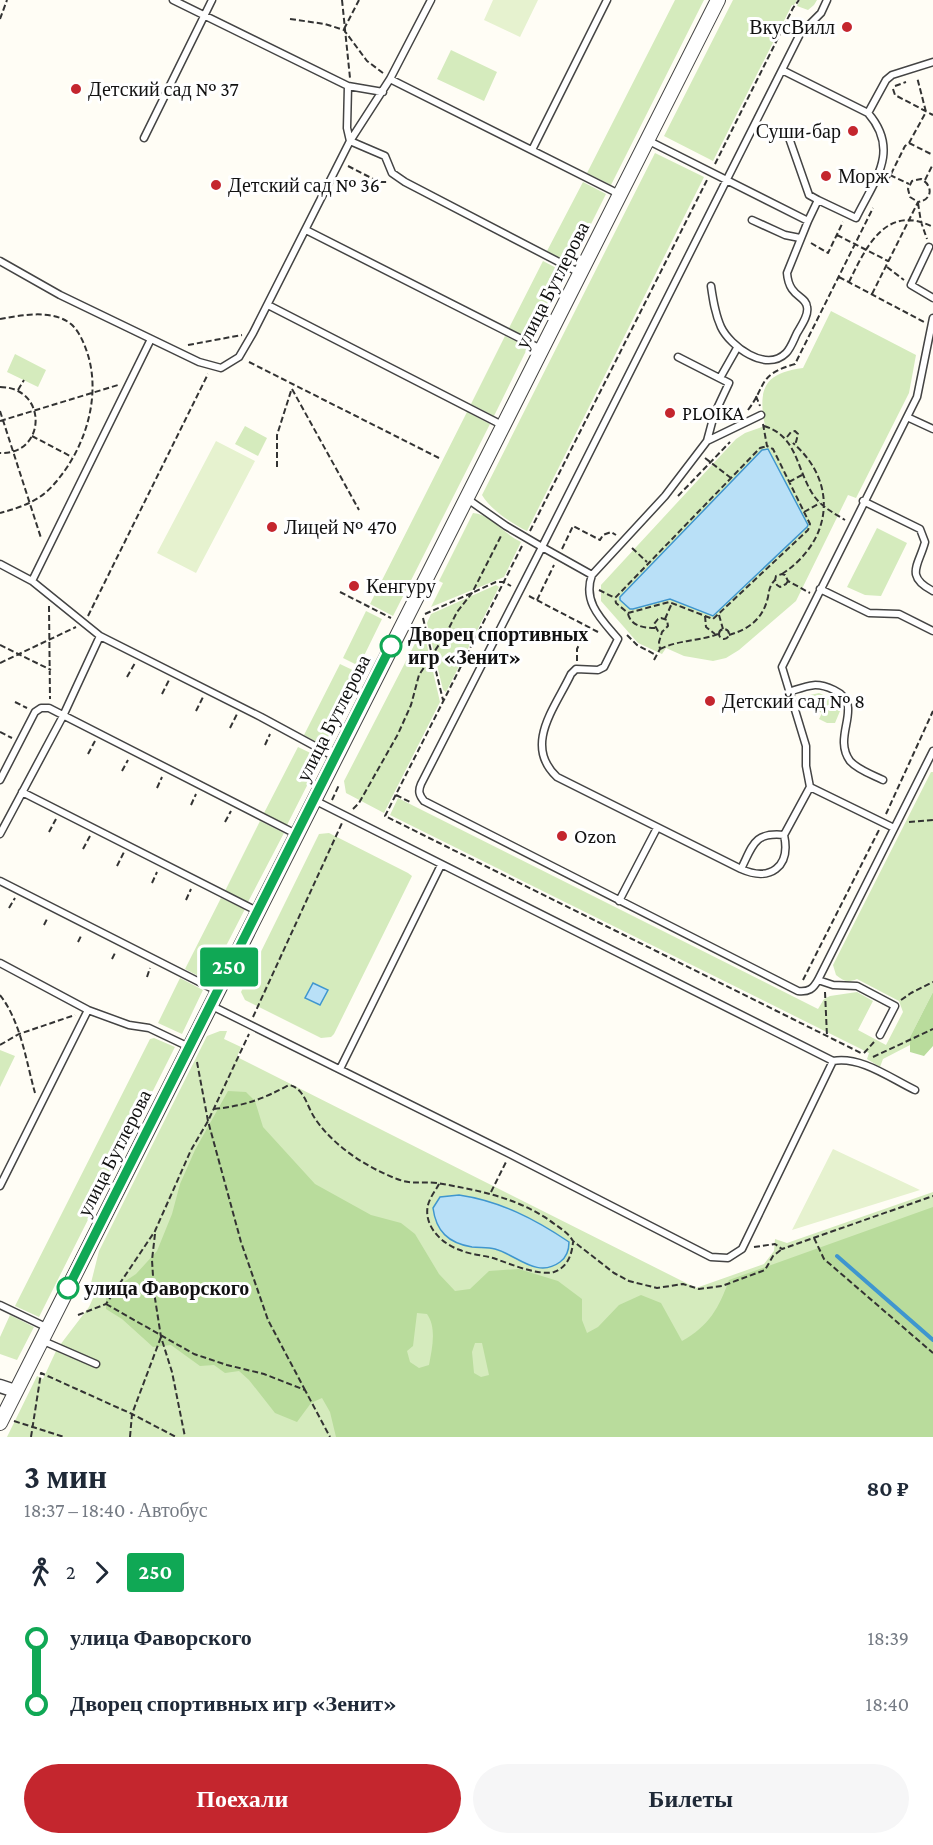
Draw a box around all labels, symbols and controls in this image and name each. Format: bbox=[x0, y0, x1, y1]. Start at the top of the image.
place label: ВкусВилл bbox=[749, 16, 835, 39]
marker: ВкусВилл bbox=[840, 20, 854, 34]
place label: Детский сад № 37 bbox=[88, 78, 239, 101]
marker: Детский сад № 37 bbox=[69, 82, 83, 96]
place label: Суши-бар bbox=[756, 120, 841, 143]
marker: Суши-бар bbox=[846, 124, 860, 138]
place label: Морж bbox=[838, 165, 889, 188]
marker: Морж bbox=[819, 169, 833, 183]
place label: Детский сад № 36 bbox=[228, 174, 380, 197]
marker: Детский сад № 36 bbox=[209, 178, 223, 192]
street label: улица Бутлерова bbox=[511, 218, 594, 352]
place label: PLOIKA bbox=[682, 402, 744, 424]
marker: PLOIKA bbox=[663, 406, 677, 420]
place label: Лицей № 470 bbox=[284, 516, 397, 539]
marker: Лицей № 470 bbox=[265, 520, 279, 534]
place label: Кенгуру bbox=[366, 575, 436, 598]
marker: Кенгуру bbox=[347, 579, 361, 593]
place label: Дворец спортивных игр «Зенит» bbox=[408, 623, 588, 669]
marker: Дворец спортивных игр «Зенит» bbox=[380, 635, 402, 657]
street label: улица Бутлерова bbox=[292, 651, 375, 785]
place label: Детский сад № 8 bbox=[722, 690, 865, 713]
marker: Детский сад № 8 bbox=[703, 694, 717, 708]
place label: Ozon bbox=[574, 825, 617, 847]
marker: Ozon bbox=[555, 829, 569, 843]
line badge: 250 bbox=[194, 948, 264, 986]
text: 250 bbox=[212, 955, 246, 979]
street label: улица Бутлерова bbox=[73, 1086, 156, 1220]
marker: улица Фаворского bbox=[57, 1277, 79, 1299]
place label: улица Фаворского bbox=[84, 1277, 249, 1300]
text: 3 мин bbox=[24, 1458, 107, 1495]
text: 80 ₽ bbox=[866, 1476, 909, 1501]
text: 18:37 – 18:40 · Автобус bbox=[24, 1499, 208, 1521]
icon: walk bbox=[24, 1556, 57, 1589]
icon: forward bbox=[85, 1556, 118, 1589]
text: 250 bbox=[139, 1560, 172, 1584]
text: 2 bbox=[66, 1561, 76, 1583]
text: улица Фаворского bbox=[70, 1625, 252, 1650]
text: 18:39 bbox=[867, 1627, 909, 1649]
text: Дворец спортивных игр «Зенит» bbox=[70, 1691, 397, 1716]
text: 18:40 bbox=[866, 1693, 909, 1715]
button: Поехали bbox=[24, 1764, 461, 1833]
button: Билеты bbox=[473, 1764, 909, 1833]

